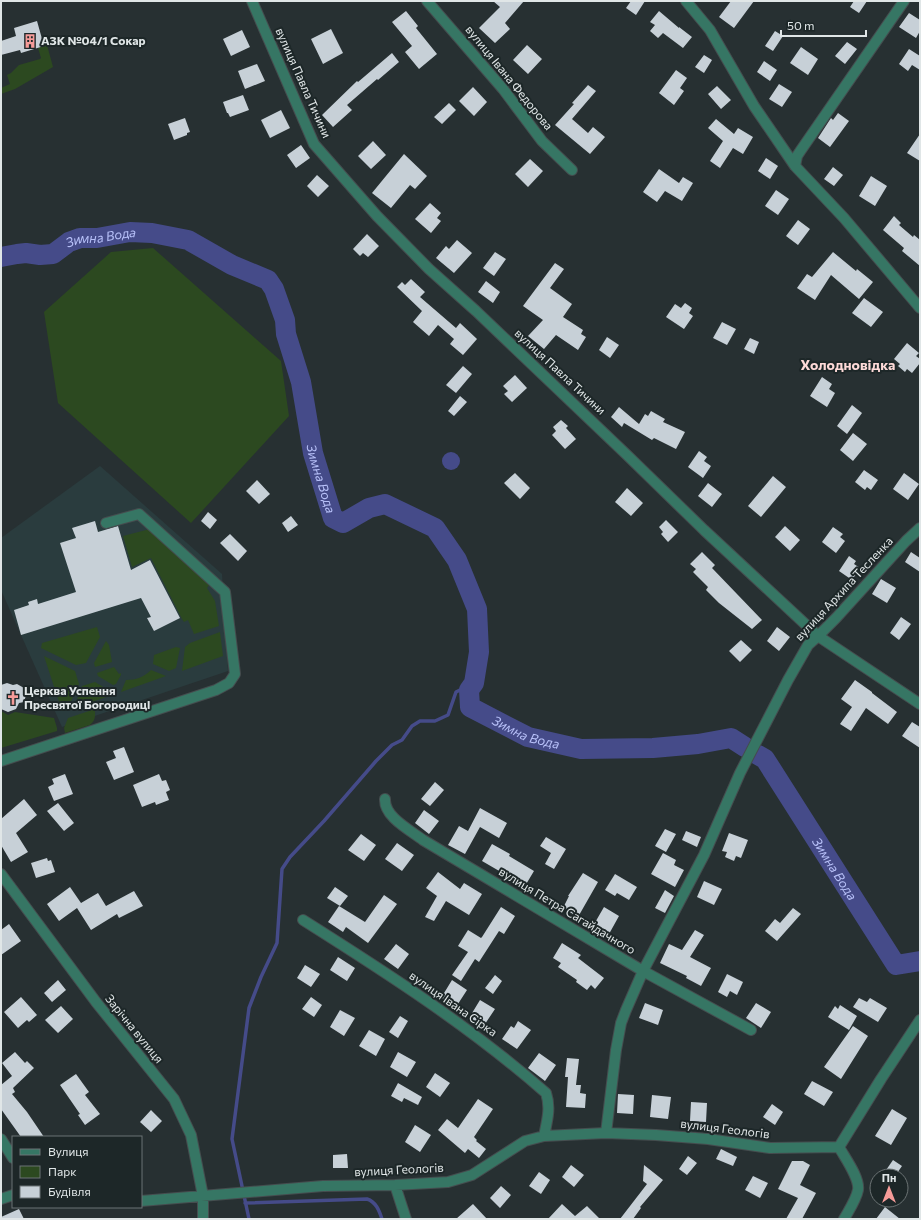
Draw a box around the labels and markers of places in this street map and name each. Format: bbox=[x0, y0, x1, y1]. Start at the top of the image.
building icon: АЗК №04/1 Сокар bbox=[22, 33, 38, 49]
place label: АЗК №04/1 Сокар bbox=[41, 33, 146, 47]
place label: Церква Успення Пресвятої Богородиці bbox=[24, 683, 150, 711]
church icon: Церква Успення Пресвятої Богородиці bbox=[5, 690, 21, 706]

